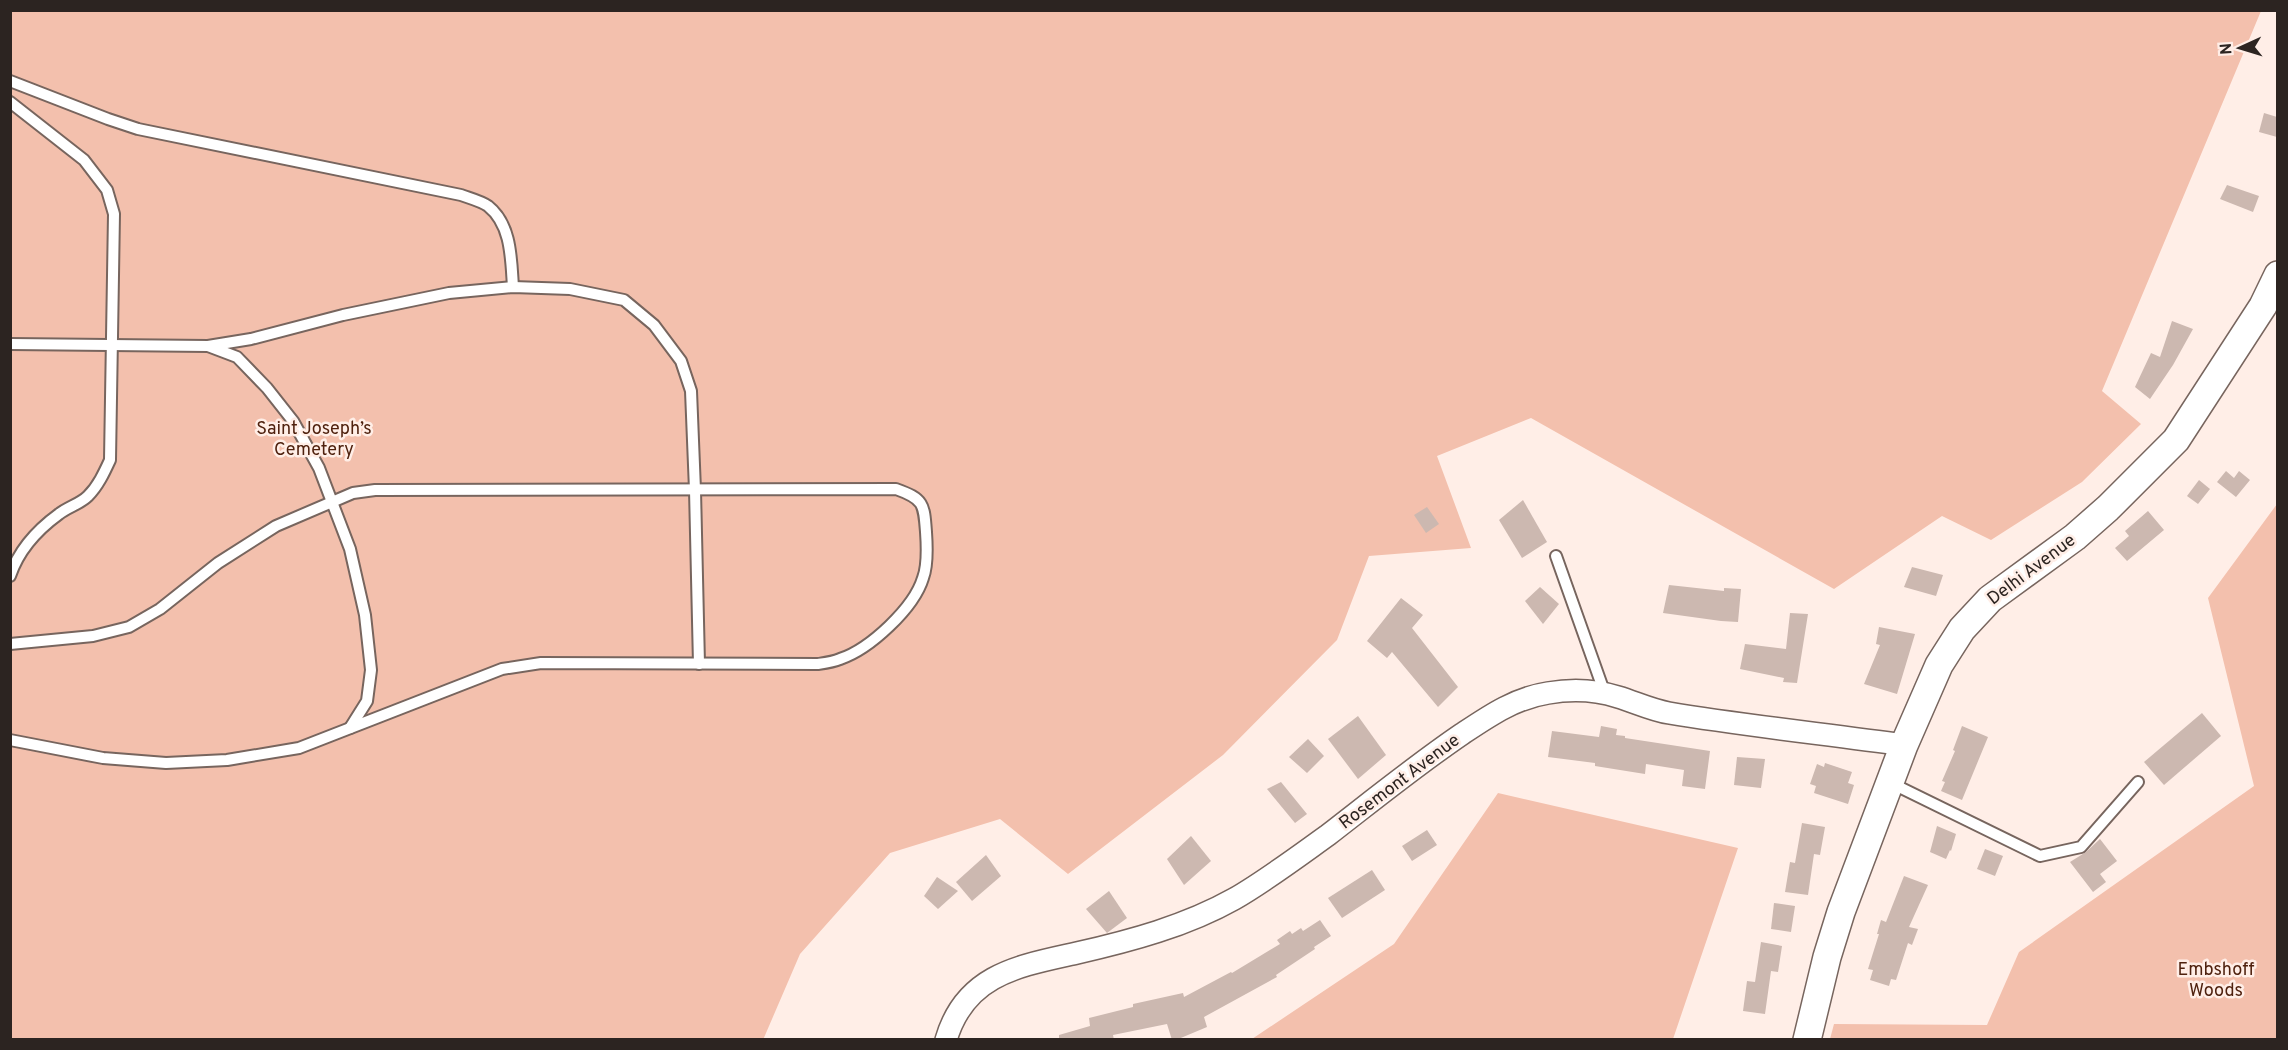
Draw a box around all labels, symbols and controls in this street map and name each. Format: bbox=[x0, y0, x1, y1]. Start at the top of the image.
north arrow bbox=[2210, 18, 2270, 78]
text: N bbox=[2217, 42, 2237, 55]
park label: Saint Joseph’s Cemetery bbox=[256, 418, 372, 462]
street label: Delhi Avenue bbox=[1983, 529, 2081, 611]
street label: Rosemont Avenue bbox=[1335, 729, 1465, 835]
park label: Embshoff Woods bbox=[2178, 959, 2254, 1003]

